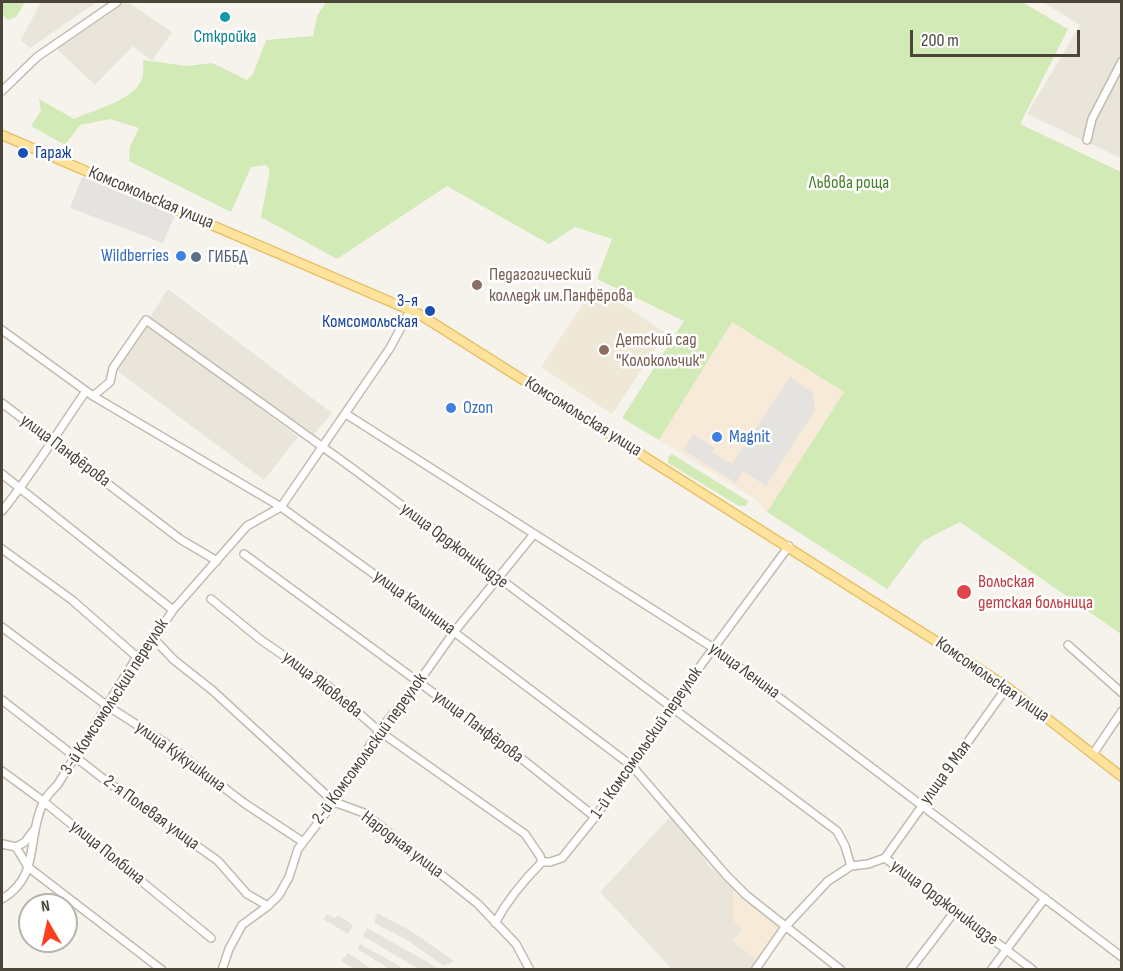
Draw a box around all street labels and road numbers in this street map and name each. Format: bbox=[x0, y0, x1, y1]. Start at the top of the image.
street label: Комсомольская улица bbox=[85, 162, 217, 234]
street label: Комсомольская улица bbox=[520, 372, 646, 462]
street label: улица Панфёрова bbox=[15, 410, 115, 492]
street label: улица Орджоникидзе bbox=[396, 498, 512, 594]
street label: улица Калинина bbox=[369, 566, 459, 640]
street label: 3-й Комсомольский переулок bbox=[56, 615, 174, 779]
street label: Комсомольская улица bbox=[931, 633, 1053, 727]
street label: улица Ленина bbox=[704, 638, 784, 704]
street label: улица Яковлева bbox=[278, 647, 366, 723]
street label: 1-й Комсомольский переулок bbox=[586, 663, 708, 823]
street label: 2-й Комсомольский переулок bbox=[308, 669, 432, 829]
street label: улица Панфёрова bbox=[428, 686, 528, 768]
street label: улица Кукушкина bbox=[131, 717, 229, 797]
street label: улица 9 Мая bbox=[916, 737, 976, 809]
street label: 2-я Полевая улица bbox=[99, 771, 203, 855]
street label: Народная улица bbox=[356, 807, 448, 883]
street label: улица Полбина bbox=[65, 816, 149, 890]
street label: улица Орджоникидзе bbox=[886, 855, 1002, 951]

